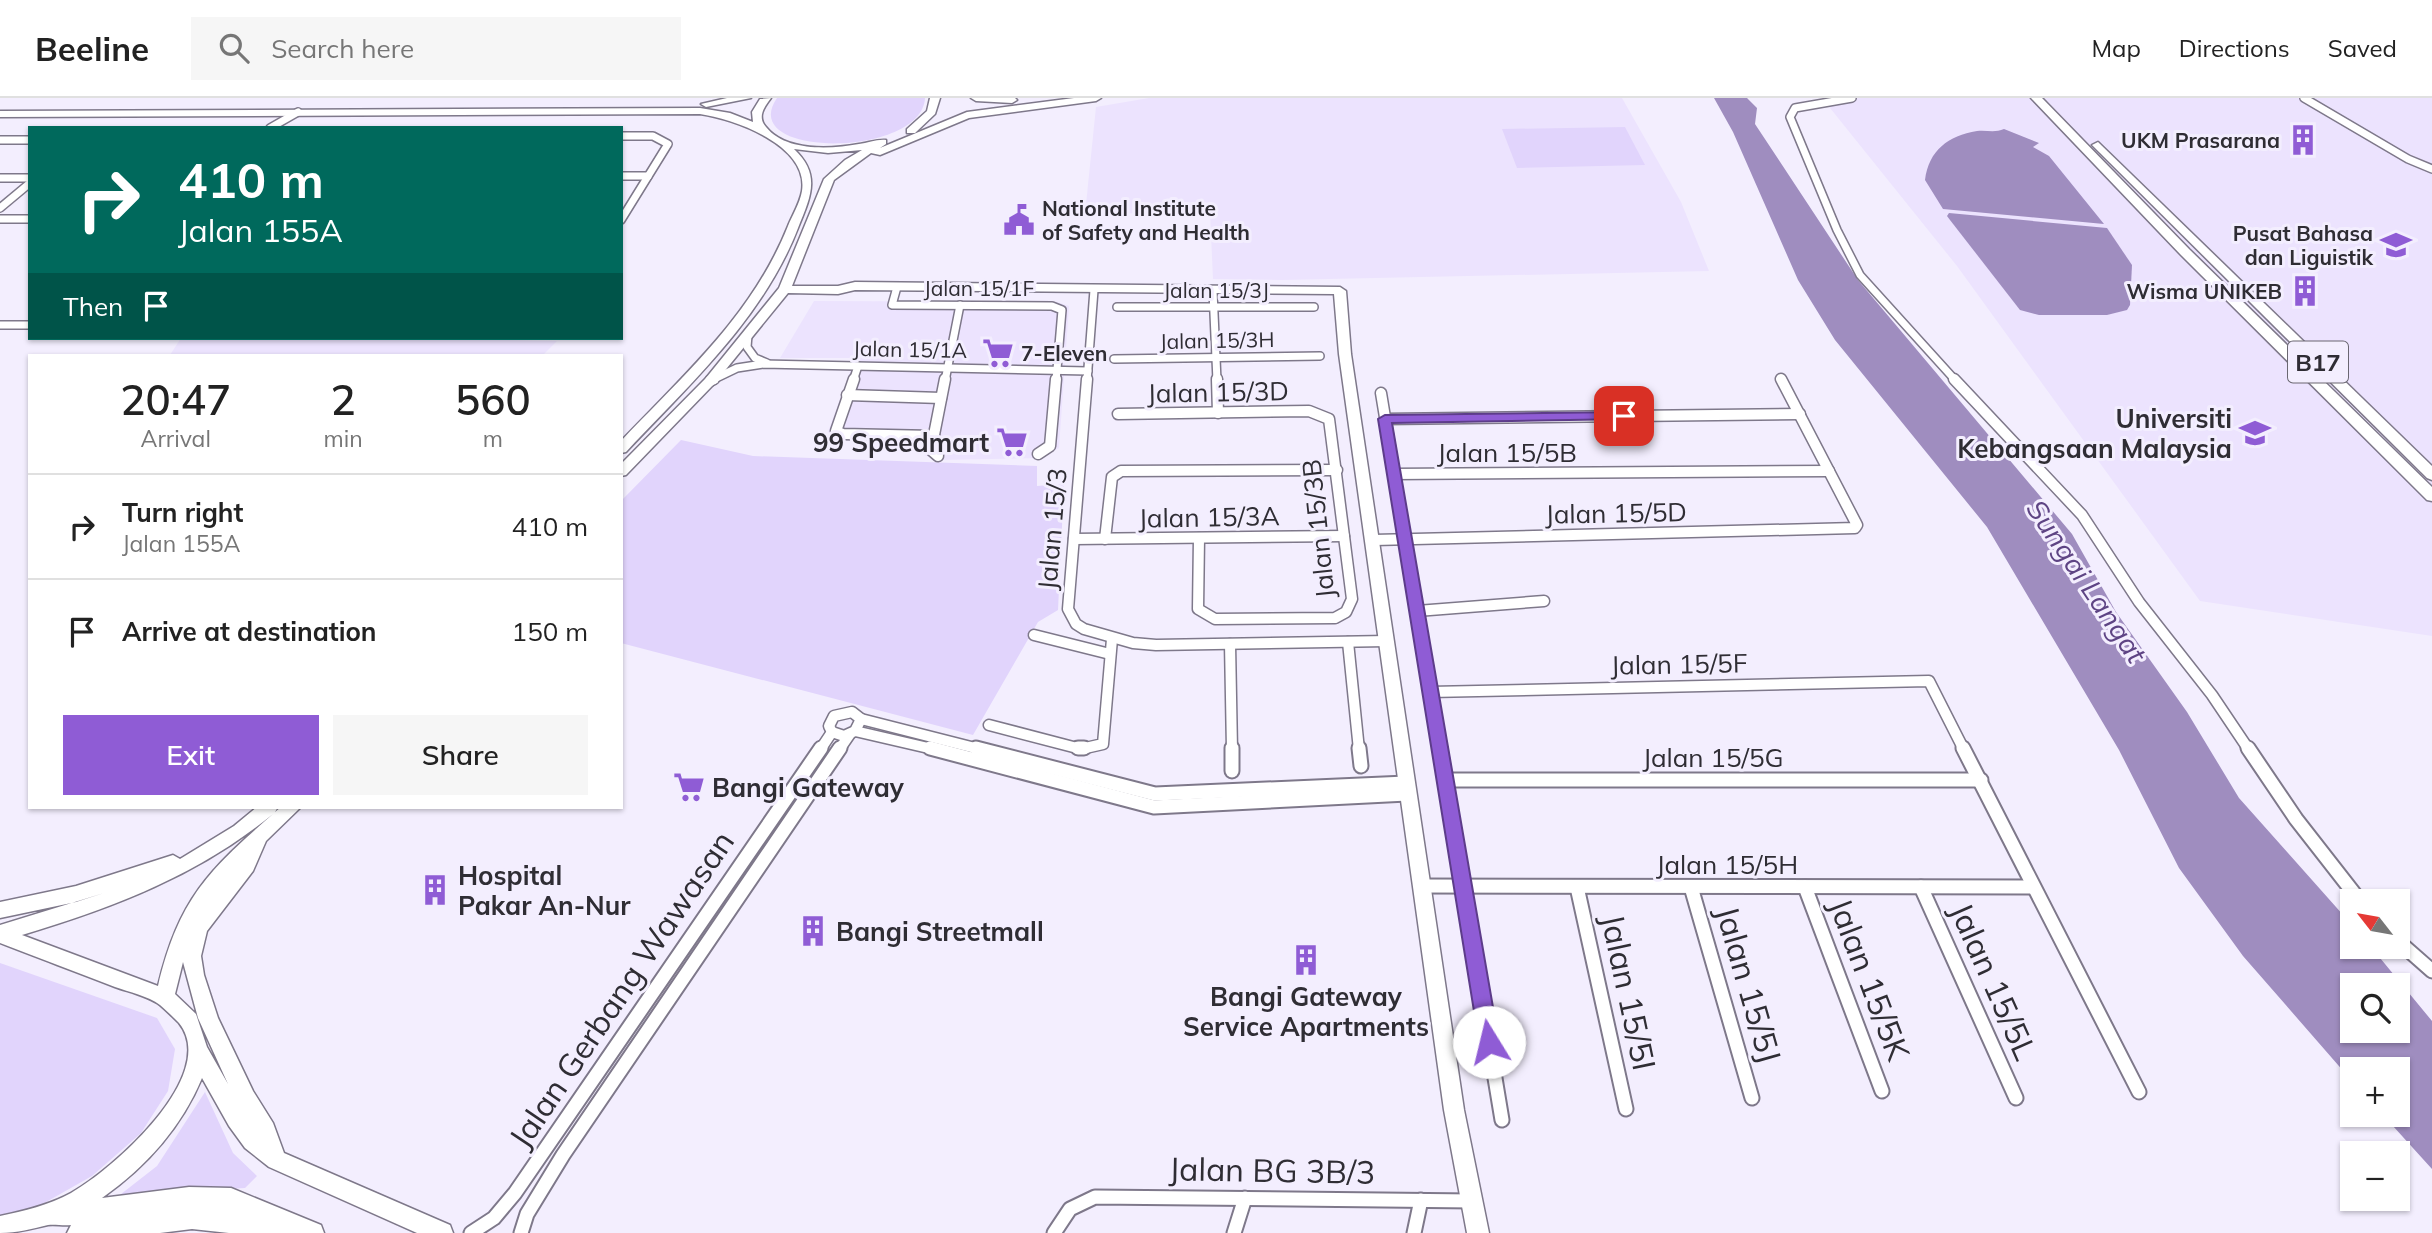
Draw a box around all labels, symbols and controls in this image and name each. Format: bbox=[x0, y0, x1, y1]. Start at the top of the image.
search box bbox=[191, 17, 681, 80]
text: Beeline bbox=[35, 28, 149, 69]
icon: search bbox=[215, 29, 253, 67]
text: Search here bbox=[271, 32, 414, 65]
text: Map bbox=[2091, 33, 2141, 63]
text: Directions bbox=[2179, 33, 2290, 63]
text: Saved bbox=[2328, 33, 2397, 63]
building icon: UKM Prasarana bbox=[2286, 123, 2320, 157]
place label: UKM Prasarana bbox=[2121, 127, 2280, 153]
text: 410 m bbox=[178, 149, 324, 210]
icon: right bbox=[63, 154, 154, 245]
place label: National Institute of Safety and Health bbox=[1042, 195, 1250, 245]
public building icon: National Institute of Safety and Health bbox=[1002, 203, 1036, 237]
text: Jalan 155A bbox=[178, 210, 343, 250]
place label: Pusat Bahasa dan Liguistik bbox=[2233, 220, 2373, 270]
school or university icon: Pusat Bahasa dan Liguistik bbox=[2379, 228, 2413, 262]
building icon: Wisma UNIKEB bbox=[2288, 274, 2322, 308]
street label: Jalan 15/1F bbox=[924, 275, 1034, 301]
street label: Jalan 15/3J bbox=[1163, 277, 1269, 303]
place label: Wisma UNIKEB bbox=[2126, 278, 2282, 304]
icon: arrive bbox=[137, 287, 175, 325]
text: Then bbox=[63, 290, 123, 323]
street label: Jalan 15/3H bbox=[1159, 326, 1275, 354]
street label: Jalan 15/1A bbox=[853, 335, 968, 363]
supermarket icon: 7-Eleven bbox=[981, 336, 1015, 370]
place label: 7-Eleven bbox=[1021, 340, 1108, 366]
road number: B17 bbox=[2288, 342, 2348, 382]
text: 20:47 bbox=[120, 373, 231, 426]
text: 2 bbox=[330, 373, 356, 426]
text: 560 bbox=[455, 373, 531, 426]
street label: Jalan 15/3D bbox=[1147, 374, 1289, 410]
pin bbox=[1594, 386, 1654, 446]
icon: arrive bbox=[1605, 397, 1643, 435]
place label: Universiti Kebangsaan Malaysia bbox=[1957, 402, 2232, 465]
school or university icon: Universiti Kebangsaan Malaysia bbox=[2238, 416, 2272, 450]
text: Arrival bbox=[141, 424, 211, 453]
text: min bbox=[323, 424, 363, 453]
text: m bbox=[483, 424, 503, 453]
supermarket icon: 99 Speedmart bbox=[995, 425, 1029, 459]
place label: 99 Speedmart bbox=[813, 426, 989, 459]
street label: Jalan 15/5B bbox=[1437, 436, 1577, 469]
street label: Jalan 15/3B bbox=[1294, 458, 1342, 600]
street label: Jalan 15/3 bbox=[1030, 467, 1074, 591]
water label: Sungai Langat bbox=[2019, 493, 2155, 670]
street label: Jalan 15/5D bbox=[1545, 495, 1687, 531]
text: Turn right bbox=[122, 496, 243, 529]
street label: Jalan 15/3A bbox=[1138, 499, 1280, 535]
icon: right bbox=[63, 508, 101, 546]
text: 410 m bbox=[512, 510, 588, 543]
text: Jalan 155A bbox=[122, 529, 240, 558]
icon: arrive bbox=[63, 613, 101, 651]
text: Arrive at destination bbox=[122, 615, 377, 648]
text: 150 m bbox=[512, 615, 588, 648]
street label: Jalan 15/5F bbox=[1610, 646, 1748, 682]
button: Exit bbox=[63, 715, 319, 795]
button: Share bbox=[333, 715, 588, 795]
street label: Jalan 15/5G bbox=[1642, 741, 1784, 774]
supermarket icon: Bangi Gateway bbox=[672, 770, 706, 804]
place label: Bangi Gateway bbox=[712, 771, 905, 804]
street label: Jalan Gerbang Wawasan bbox=[500, 823, 742, 1155]
street label: Jalan 15/5H bbox=[1656, 848, 1798, 881]
place label: Hospital Pakar An-Nur bbox=[458, 859, 631, 922]
building icon: Hospital Pakar An-Nur bbox=[418, 873, 452, 907]
north arrow bbox=[2340, 889, 2410, 959]
map controls bbox=[2340, 889, 2410, 1211]
street label: Jalan 15/5K bbox=[1821, 892, 1920, 1067]
street label: Jalan 15/5L bbox=[1942, 896, 2046, 1066]
street label: Jalan 15/5J bbox=[1708, 901, 1790, 1067]
street label: Jalan 15/5I bbox=[1593, 910, 1665, 1074]
building icon: Bangi Streetmall bbox=[796, 914, 830, 948]
place label: Bangi Streetmall bbox=[836, 915, 1044, 948]
building icon: Bangi Gateway Service Apartments bbox=[1289, 943, 1323, 977]
button: search bbox=[2340, 973, 2410, 1043]
place label: Bangi Gateway Service Apartments bbox=[1183, 980, 1429, 1043]
position arrow bbox=[1452, 1005, 1526, 1079]
button: + bbox=[2340, 1057, 2410, 1127]
button: − bbox=[2340, 1141, 2410, 1211]
street label: Jalan BG 3B/3 bbox=[1168, 1148, 1376, 1192]

